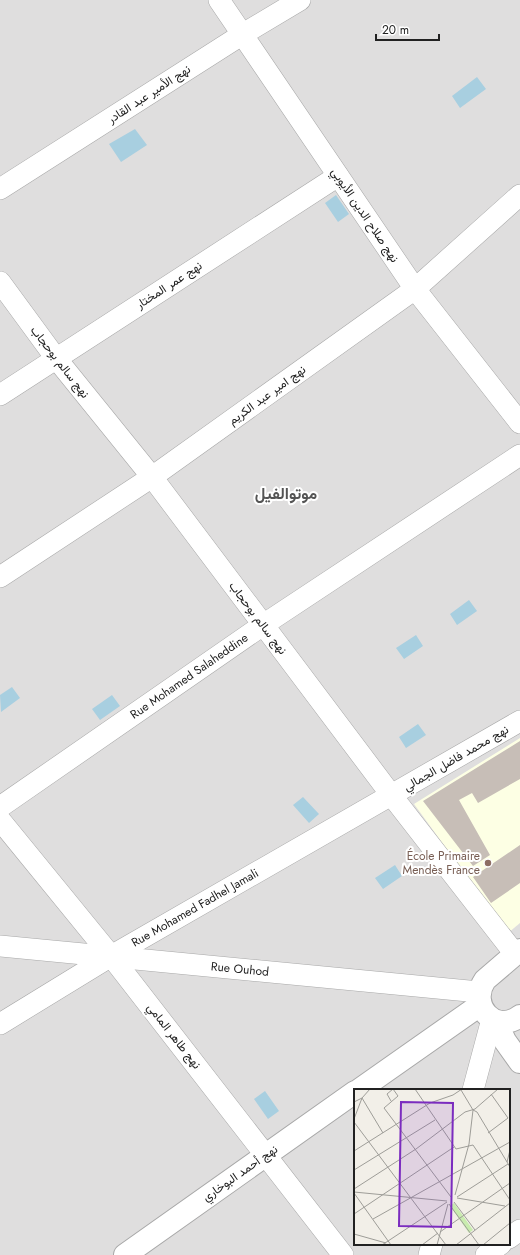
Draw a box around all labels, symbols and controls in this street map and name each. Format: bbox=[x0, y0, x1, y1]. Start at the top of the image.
scale bar bbox=[376, 16, 439, 42]
text: 20 m bbox=[382, 21, 409, 39]
street label: نهج الأمير عبد القادر bbox=[103, 60, 194, 128]
street label: نهج صلاح الدين الأيوبي bbox=[326, 164, 403, 267]
street label: نهج عمر المختار bbox=[131, 257, 206, 314]
street label: نهج سالم بوحجاب bbox=[26, 322, 94, 402]
street label: نهج امير عبد الكريم bbox=[224, 361, 310, 429]
district label: موتوالفيل bbox=[255, 482, 317, 505]
street label: نهج سالم بوحجاب bbox=[225, 578, 291, 658]
street label: Rue Mohamed Salaheddine bbox=[126, 629, 252, 723]
street label: نهج محمد فاضل الجمالي bbox=[400, 721, 512, 796]
place label: École Primaire Mendès France bbox=[402, 847, 480, 879]
marker: École Primaire Mendès France bbox=[483, 858, 493, 868]
street label: Rue Mohamed Fadhel Jamali bbox=[128, 864, 262, 951]
street label: Rue Ouhod bbox=[210, 957, 270, 981]
street label: نهج طاهر المامي bbox=[142, 999, 206, 1073]
inset map bbox=[354, 1089, 510, 1245]
street label: نهج أحمد البوخاري bbox=[199, 1140, 282, 1207]

